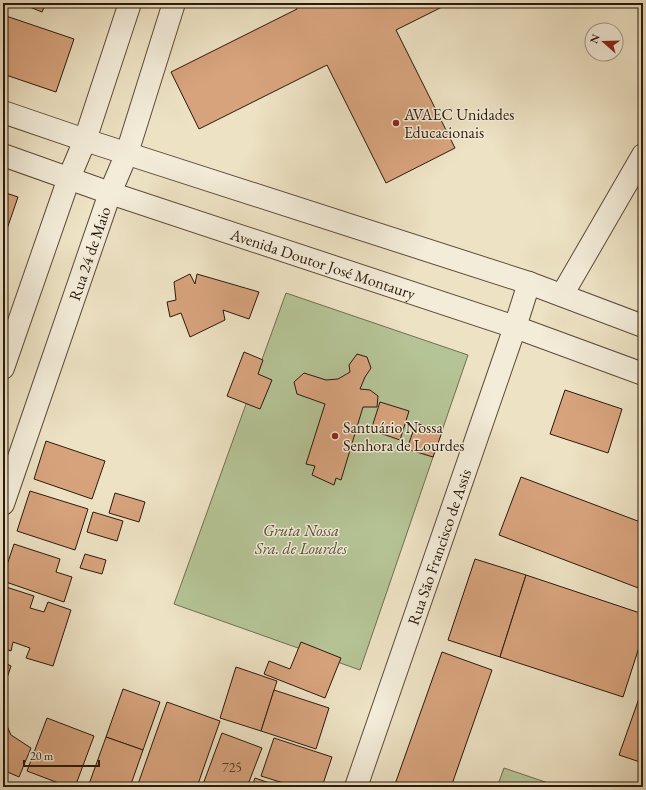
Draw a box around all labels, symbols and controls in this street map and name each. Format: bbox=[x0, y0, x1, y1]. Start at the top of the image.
north arrow bbox=[584, 22, 624, 62]
text: N bbox=[587, 32, 603, 45]
place label: AVAEC Unidades Educacionais bbox=[403, 104, 514, 143]
marker: AVAEC Unidades Educacionais bbox=[391, 118, 401, 128]
street label: Rua 24 de Maio bbox=[64, 204, 116, 303]
street label: Avenida Doutor José Montaury bbox=[227, 223, 419, 305]
place label: Santuário Nossa Senhora de Lourdes bbox=[343, 417, 464, 456]
marker: Santuário Nossa Senhora de Lourdes bbox=[330, 431, 340, 441]
street label: Rua São Francisco de Assis bbox=[403, 466, 476, 628]
park label: Gruta Nossa Sra. de Lourdes bbox=[254, 520, 347, 559]
scale bar bbox=[24, 742, 99, 768]
text: 20 m bbox=[30, 748, 54, 764]
house number: 725 bbox=[222, 758, 242, 776]

